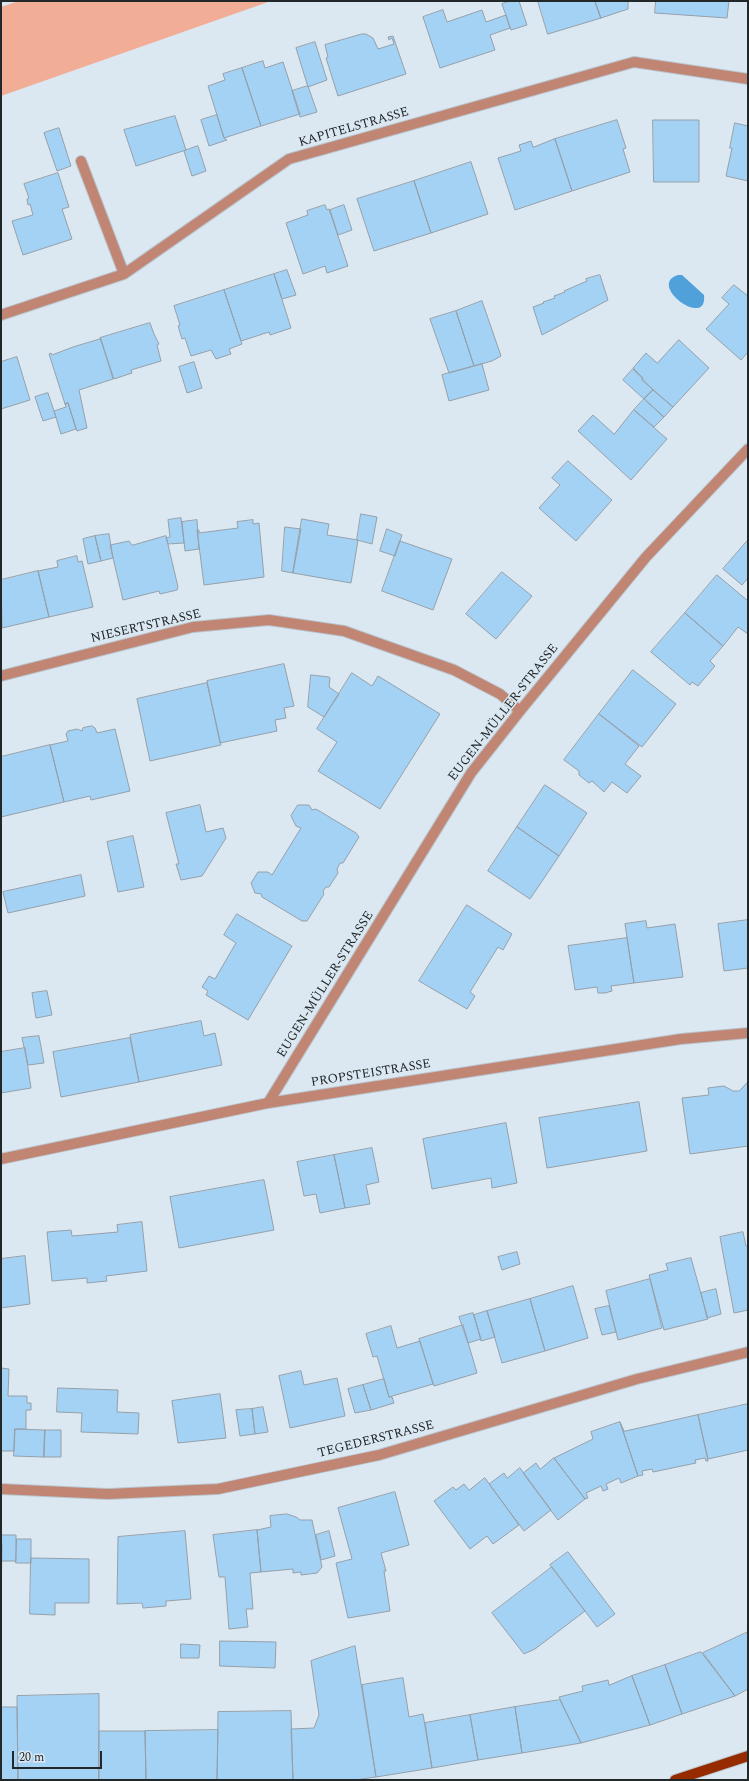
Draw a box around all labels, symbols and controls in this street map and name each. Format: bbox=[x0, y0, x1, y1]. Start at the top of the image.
street label: KAPITELSTRASSE bbox=[297, 105, 411, 151]
street label: NIESERTSTRASSE bbox=[89, 607, 203, 647]
street label: EUGEN-MÜLLER-STRASSE bbox=[446, 641, 562, 785]
street label: EUGEN-MÜLLER-STRASSE bbox=[274, 909, 378, 1061]
street label: PROPSTEISTRASSE bbox=[310, 1057, 432, 1091]
street label: TEGEDERSTRASSE bbox=[316, 1418, 436, 1462]
scale bar bbox=[14, 1743, 104, 1769]
text: 20 m bbox=[19, 1748, 44, 1767]

